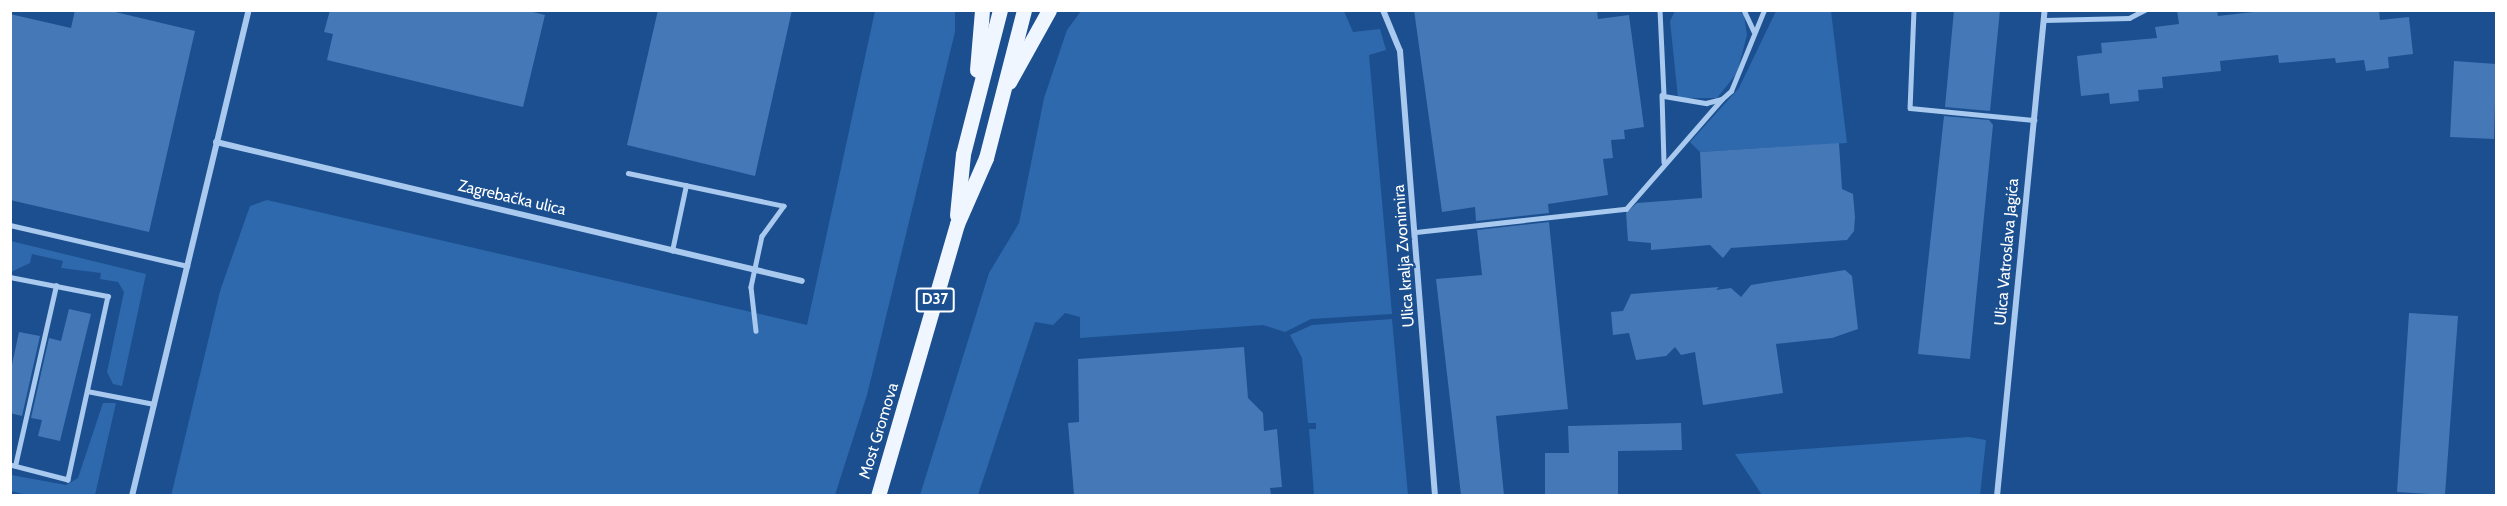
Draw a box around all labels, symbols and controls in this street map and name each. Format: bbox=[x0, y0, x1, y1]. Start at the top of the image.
street label: Zagrebačka ulica bbox=[456, 176, 568, 220]
street label: Ulica Vatroslava Jagića bbox=[1991, 178, 2023, 326]
street label: Ulica kralja Zvonimira bbox=[1389, 184, 1419, 328]
road number: D37 bbox=[916, 288, 954, 312]
street label: Most Gromova bbox=[855, 381, 903, 481]

